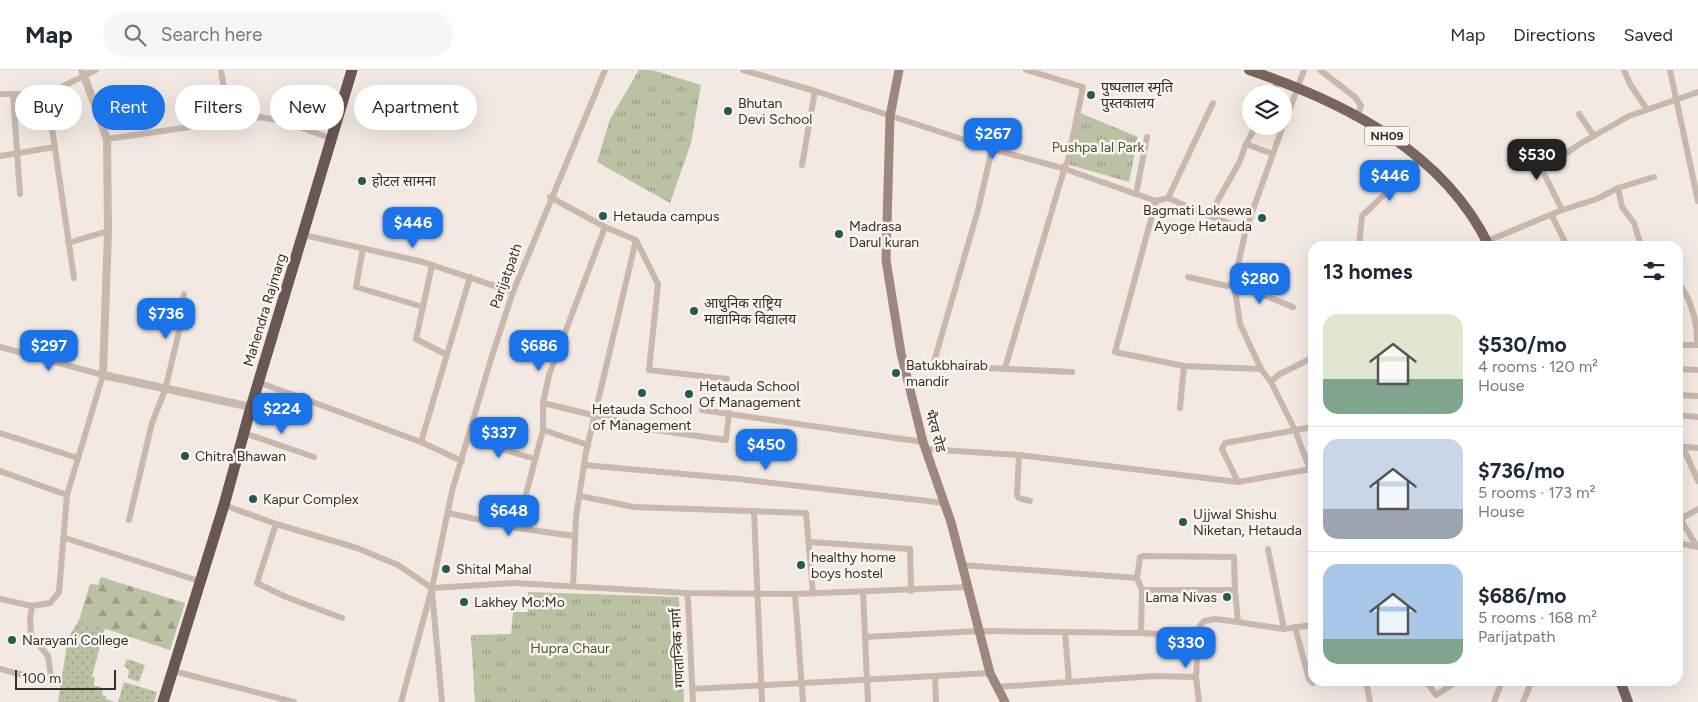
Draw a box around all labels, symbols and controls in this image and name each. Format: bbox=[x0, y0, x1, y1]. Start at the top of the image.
search box bbox=[103, 12, 453, 57]
text: Map bbox=[25, 20, 73, 49]
icon: search bbox=[121, 21, 149, 49]
text: Search here bbox=[161, 23, 262, 46]
text: Map bbox=[1450, 24, 1485, 46]
text: Directions bbox=[1513, 24, 1595, 46]
text: Saved bbox=[1623, 24, 1673, 46]
place label: पुष्पलाल स्मृति पुस्तकालय bbox=[1101, 79, 1174, 113]
chip: Buy bbox=[15, 85, 82, 130]
chip: Rent bbox=[92, 85, 165, 130]
chip: Filters bbox=[175, 85, 260, 130]
chip: New bbox=[270, 85, 344, 130]
chip: Apartment bbox=[354, 85, 477, 130]
map controls bbox=[1242, 85, 1292, 135]
button: layers bbox=[1242, 85, 1292, 135]
marker: पुष्पलाल स्मृति पुस्तकालय bbox=[1085, 89, 1097, 101]
place label: Bhutan Devi School bbox=[738, 95, 812, 128]
marker: Bhutan Devi School bbox=[722, 105, 734, 117]
pin: $267 bbox=[963, 118, 1023, 160]
text: $267 bbox=[975, 124, 1011, 143]
road number: NH09 bbox=[1364, 126, 1410, 146]
pin: $530 bbox=[1507, 138, 1567, 181]
park label: Pushpa lal Park bbox=[1052, 139, 1144, 156]
text: $530 bbox=[1518, 145, 1556, 164]
pin: $446 bbox=[1360, 160, 1420, 202]
text: $446 bbox=[1371, 166, 1409, 185]
place label: होटल सामना bbox=[372, 173, 436, 190]
marker: होटल सामना bbox=[356, 175, 368, 187]
place label: Bagmati Loksewa Ayoge Hetauda bbox=[1143, 202, 1252, 235]
pin: $446 bbox=[383, 206, 443, 249]
place label: Hetauda campus bbox=[613, 208, 719, 225]
marker: Hetauda campus bbox=[597, 210, 609, 222]
marker: Bagmati Loksewa Ayoge Hetauda bbox=[1256, 212, 1268, 224]
text: $446 bbox=[394, 213, 432, 232]
place label: Madrasa Darul kuran bbox=[849, 218, 919, 251]
marker: Madrasa Darul kuran bbox=[833, 228, 845, 240]
street label: Parijatpath bbox=[486, 241, 526, 311]
street label: Mahendra Rajmarg bbox=[240, 251, 290, 369]
icon: filters bbox=[1640, 257, 1668, 285]
text: 13 homes bbox=[1323, 259, 1412, 284]
pin: $280 bbox=[1230, 262, 1290, 305]
text: $280 bbox=[1241, 269, 1279, 288]
place label: आधुनिक राष्ट्रिय माद्यामिक विद्यालय bbox=[704, 295, 797, 328]
pin: $736 bbox=[136, 298, 196, 340]
text: $736 bbox=[148, 304, 184, 323]
marker: आधुनिक राष्ट्रिय माद्यामिक विद्यालय bbox=[688, 305, 700, 317]
pin: $297 bbox=[19, 330, 79, 372]
pin: $686 bbox=[509, 330, 569, 372]
text: $530/mo bbox=[1478, 332, 1567, 357]
icon: home bbox=[1363, 334, 1423, 394]
text: $297 bbox=[31, 336, 67, 355]
text: $686 bbox=[520, 336, 558, 355]
place label: Batukbhairab mandir bbox=[906, 357, 988, 390]
text: 4 rooms · 120 m² bbox=[1478, 357, 1598, 376]
marker: Batukbhairab mandir bbox=[890, 367, 902, 379]
text: House bbox=[1478, 376, 1524, 395]
place label: Hetauda School Of Management bbox=[699, 378, 801, 411]
marker: Hetauda School of Management bbox=[636, 387, 648, 399]
marker: Hetauda School Of Management bbox=[683, 388, 695, 400]
pin: $224 bbox=[252, 392, 312, 435]
text: $224 bbox=[263, 399, 301, 418]
place label: Hetauda School of Management bbox=[592, 401, 692, 434]
street label: भैरव रोड bbox=[921, 408, 949, 455]
pin: $337 bbox=[469, 416, 529, 459]
text: $337 bbox=[481, 423, 517, 442]
pin: $450 bbox=[736, 428, 796, 471]
text: $450 bbox=[747, 435, 785, 454]
place label: Chitra Bhawan bbox=[195, 448, 286, 465]
marker: Chitra Bhawan bbox=[179, 450, 191, 462]
text: $736/mo bbox=[1478, 458, 1565, 483]
icon: home bbox=[1363, 459, 1423, 519]
text: 5 rooms · 173 m² bbox=[1478, 483, 1595, 502]
place label: Kapur Complex bbox=[263, 491, 359, 508]
marker: Kapur Complex bbox=[247, 493, 259, 505]
pin: $648 bbox=[479, 494, 539, 537]
text: $648 bbox=[490, 501, 528, 520]
text: House bbox=[1478, 502, 1524, 521]
place label: Ujjwal Shishu Niketan, Hetauda bbox=[1193, 506, 1302, 539]
marker: Ujjwal Shishu Niketan, Hetauda bbox=[1177, 516, 1189, 528]
place label: healthy home boys hostel bbox=[811, 549, 896, 582]
marker: healthy home boys hostel bbox=[795, 559, 807, 571]
place label: Shital Mahal bbox=[456, 561, 532, 578]
marker: Shital Mahal bbox=[440, 563, 452, 575]
text: $686/mo bbox=[1478, 583, 1566, 608]
icon: home bbox=[1363, 584, 1423, 644]
place label: Lama Nivas bbox=[1145, 589, 1217, 606]
marker: Lama Nivas bbox=[1221, 591, 1233, 603]
place label: Lakhey Mo:Mo bbox=[474, 594, 565, 611]
marker: Lakhey Mo:Mo bbox=[458, 596, 470, 608]
street label: गणतान्त्रिक मार्ग bbox=[667, 607, 689, 688]
text: 5 rooms · 168 m² bbox=[1478, 608, 1597, 627]
pin: $330 bbox=[1156, 626, 1216, 669]
text: Parijatpath bbox=[1478, 627, 1556, 646]
place label: Narayani College bbox=[22, 632, 129, 649]
text: $330 bbox=[1167, 633, 1205, 652]
marker: Narayani College bbox=[6, 634, 18, 646]
park label: Hupra Chaur bbox=[530, 640, 610, 657]
scale bar bbox=[15, 667, 116, 690]
text: 100 m bbox=[22, 670, 61, 687]

